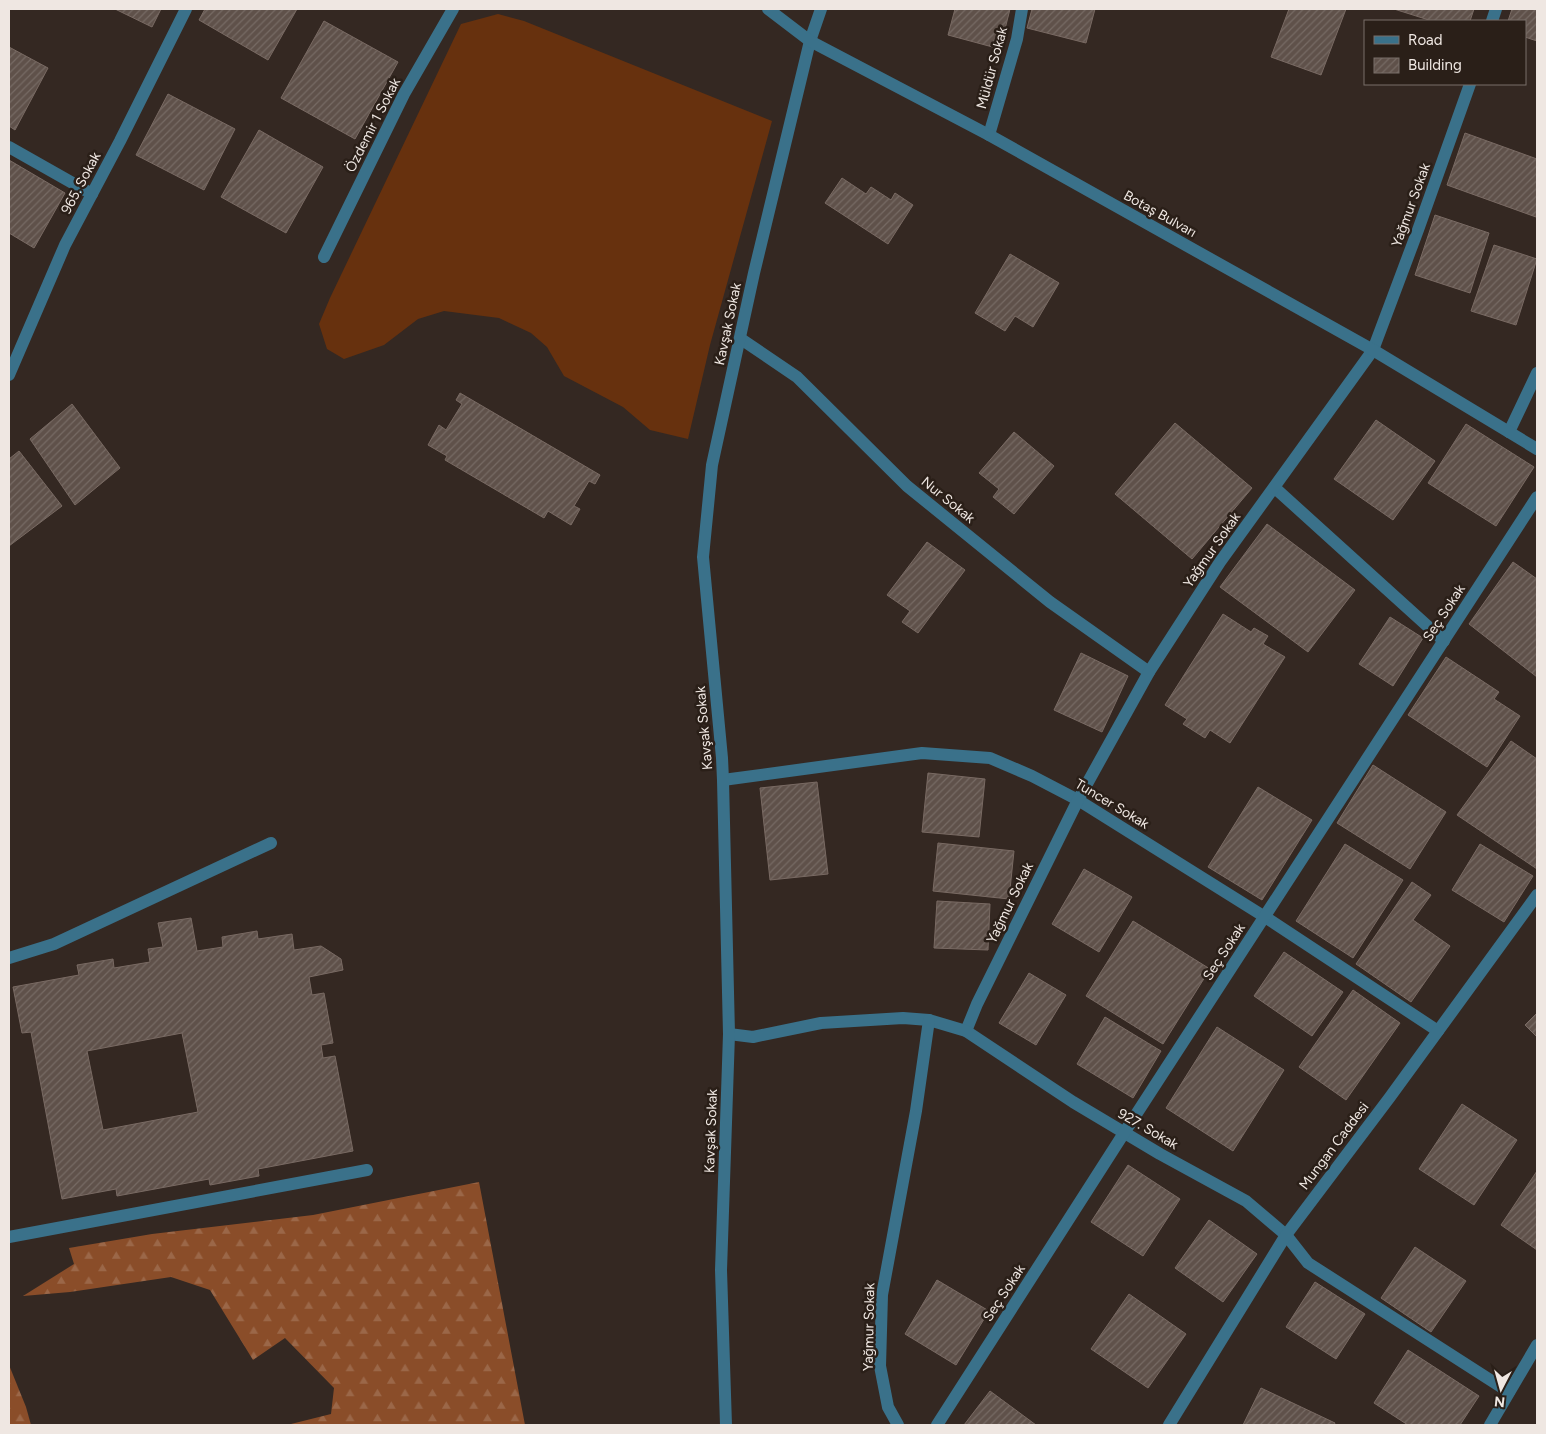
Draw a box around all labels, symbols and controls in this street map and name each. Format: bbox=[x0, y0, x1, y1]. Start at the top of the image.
legend bbox=[1364, 20, 1526, 85]
street label: Müldür Sokak bbox=[973, 25, 1011, 111]
text: Road bbox=[1408, 31, 1443, 49]
text: Building bbox=[1408, 56, 1462, 74]
street label: Özdemir 1 Sokak bbox=[342, 75, 404, 175]
street label: 965. Sokak bbox=[58, 149, 104, 217]
street label: Yağmur Sokak bbox=[1388, 160, 1434, 249]
street label: Botaş Bulvarı bbox=[1121, 187, 1199, 241]
street label: Kavşak Sokak bbox=[711, 281, 745, 367]
street label: Nur Sokak bbox=[918, 473, 978, 527]
street label: Yağmur Sokak bbox=[1180, 509, 1244, 591]
street label: Seç Sokak bbox=[1419, 581, 1469, 645]
street label: Kavşak Sokak bbox=[692, 685, 716, 771]
street label: Tuncer Sokak bbox=[1072, 775, 1152, 833]
street label: Yağmur Sokak bbox=[983, 859, 1037, 946]
street label: Seç Sokak bbox=[1199, 920, 1249, 984]
street label: Kavşak Sokak bbox=[701, 1089, 721, 1173]
street label: Mungan Caddesi bbox=[1296, 1099, 1372, 1193]
street label: 927. Sokak bbox=[1115, 1105, 1181, 1153]
street label: Seç Sokak bbox=[979, 1261, 1029, 1325]
street label: Yağmur Sokak bbox=[860, 1283, 878, 1371]
north arrow bbox=[1476, 1364, 1526, 1414]
text: N bbox=[1493, 1392, 1506, 1410]

